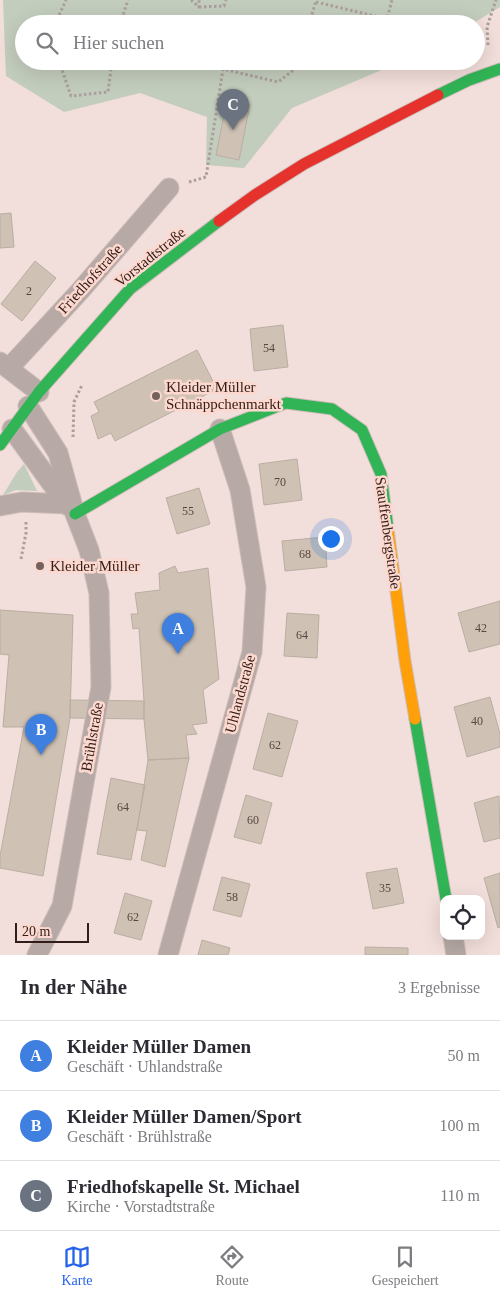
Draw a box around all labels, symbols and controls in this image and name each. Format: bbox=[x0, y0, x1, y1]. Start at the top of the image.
search box bbox=[15, 15, 485, 70]
icon: search bbox=[33, 29, 61, 57]
text: Hier suchen bbox=[73, 32, 164, 53]
pin: C bbox=[217, 89, 249, 130]
street label: Vorstadtstraße bbox=[112, 224, 189, 290]
street label: Friedhofstraße bbox=[55, 241, 125, 317]
house number: 2 bbox=[26, 284, 32, 298]
house number: 54 bbox=[263, 341, 275, 355]
place label: Kleider Müller Schnäppchenmarkt bbox=[166, 379, 282, 412]
marker: Kleider Müller Schnäppchenmarkt bbox=[150, 390, 162, 402]
house number: 70 bbox=[274, 475, 286, 489]
street label: Stauffenbergstraße bbox=[372, 476, 404, 590]
house number: 55 bbox=[182, 504, 194, 518]
your location bbox=[318, 526, 344, 552]
house number: 68 bbox=[299, 547, 311, 561]
place label: Kleider Müller bbox=[50, 558, 140, 574]
marker: Kleider Müller bbox=[34, 560, 46, 572]
pin: A bbox=[162, 613, 194, 654]
house number: 42 bbox=[475, 621, 487, 635]
house number: 64 bbox=[296, 628, 308, 642]
street label: Uhlandstraße bbox=[222, 653, 258, 735]
street label: Brühlstraße bbox=[78, 701, 106, 773]
pin: B bbox=[25, 714, 57, 755]
house number: 40 bbox=[471, 714, 483, 728]
house number: 62 bbox=[269, 738, 281, 752]
house number: 64 bbox=[117, 800, 129, 814]
house number: 60 bbox=[247, 813, 259, 827]
house number: 35 bbox=[379, 881, 391, 895]
house number: 58 bbox=[226, 890, 238, 904]
map controls bbox=[440, 895, 485, 940]
button: locate bbox=[440, 895, 485, 940]
house number: 62 bbox=[127, 910, 139, 924]
scale bar bbox=[15, 920, 89, 943]
text: 20 m bbox=[22, 924, 50, 939]
text: In der Nähe bbox=[20, 975, 127, 999]
text: 3 Ergebnisse bbox=[398, 979, 480, 996]
text: Kleider Müller Damen bbox=[67, 1036, 251, 1057]
text: A bbox=[30, 1047, 42, 1064]
text: 50 m bbox=[448, 1047, 480, 1064]
text: Geschäft · Uhlandstraße bbox=[67, 1058, 223, 1075]
text: Kleider Müller Damen/Sport bbox=[67, 1106, 302, 1127]
text: B bbox=[31, 1117, 41, 1134]
text: 100 m bbox=[440, 1117, 480, 1134]
text: Geschäft · Brühlstraße bbox=[67, 1128, 212, 1145]
text: Friedhofskapelle St. Michael bbox=[67, 1176, 300, 1197]
text: C bbox=[30, 1187, 42, 1204]
text: 110 m bbox=[440, 1187, 480, 1204]
text: Kirche · Vorstadtstraße bbox=[67, 1198, 215, 1215]
tab: Karte bbox=[61, 1243, 93, 1289]
tab: Route bbox=[215, 1243, 249, 1289]
tab: Gespeichert bbox=[372, 1243, 439, 1289]

